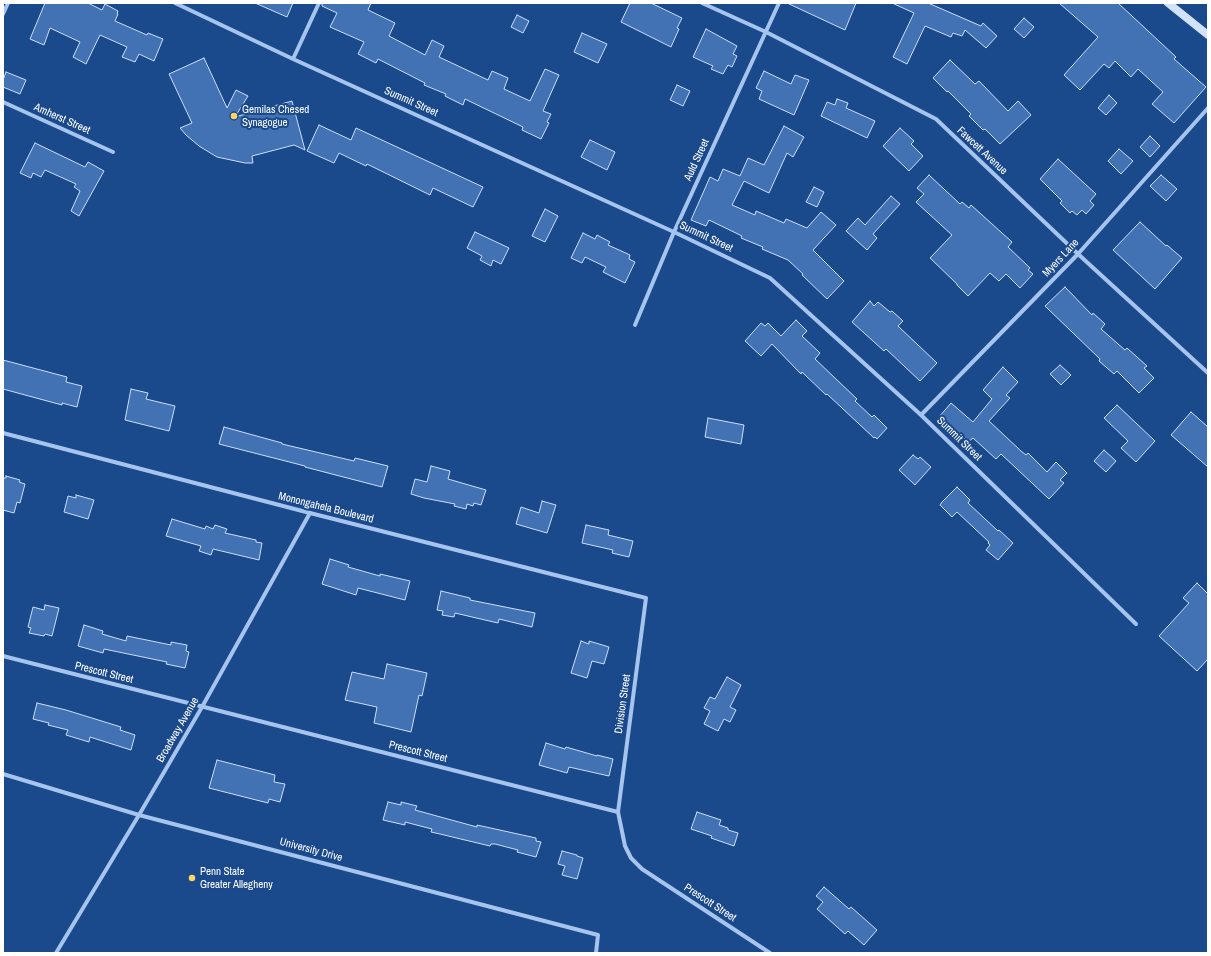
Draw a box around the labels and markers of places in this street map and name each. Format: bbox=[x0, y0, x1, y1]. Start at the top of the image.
place label: Gemilas Chesed Synagogue bbox=[242, 103, 309, 129]
marker: Gemilas Chesed Synagogue bbox=[229, 111, 239, 121]
place label: Penn State Greater Allegheny bbox=[200, 865, 273, 891]
marker: Penn State Greater Allegheny bbox=[187, 873, 197, 883]

